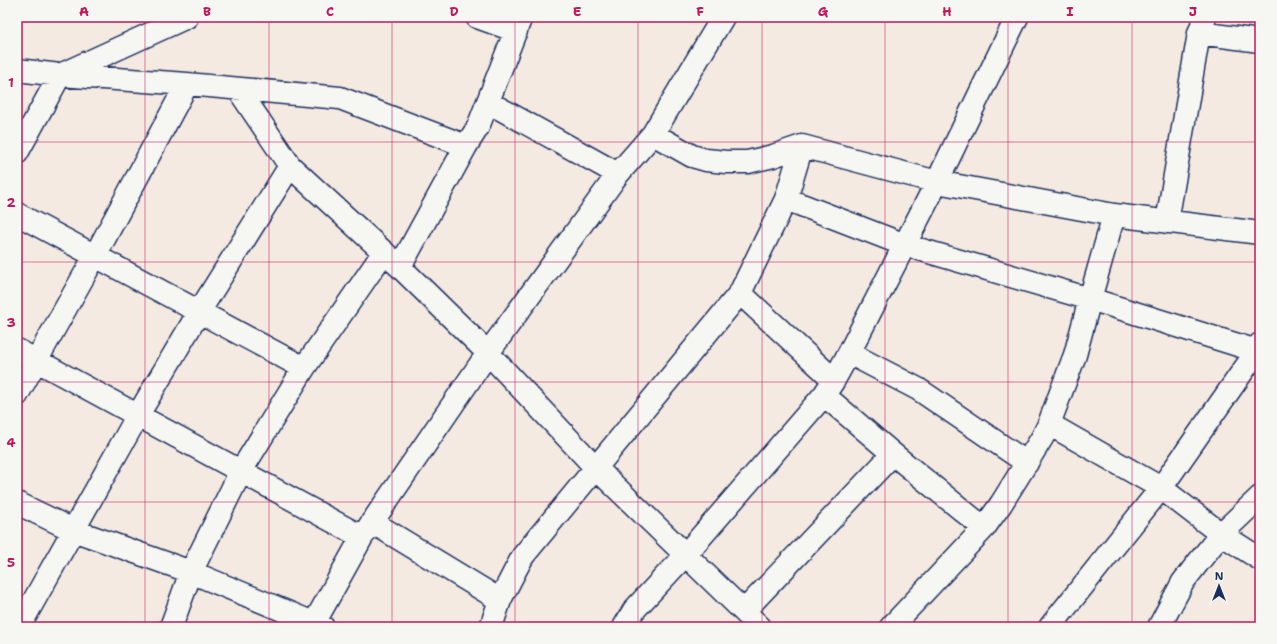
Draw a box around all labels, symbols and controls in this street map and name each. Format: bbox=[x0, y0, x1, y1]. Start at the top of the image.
text: A bbox=[79, 3, 89, 20]
text: B bbox=[203, 3, 211, 20]
text: C bbox=[326, 3, 334, 20]
text: D bbox=[449, 3, 459, 20]
text: E bbox=[573, 3, 582, 20]
text: F bbox=[696, 3, 704, 20]
text: G bbox=[818, 3, 829, 20]
text: H bbox=[942, 3, 952, 20]
text: I bbox=[1066, 3, 1074, 20]
text: J bbox=[1189, 3, 1197, 20]
text: 1 bbox=[8, 74, 14, 91]
text: 2 bbox=[6, 194, 16, 211]
text: 3 bbox=[6, 314, 16, 331]
text: 4 bbox=[6, 434, 16, 451]
text: 5 bbox=[7, 554, 15, 571]
north arrow bbox=[1199, 566, 1239, 606]
text: N bbox=[1215, 569, 1224, 584]

